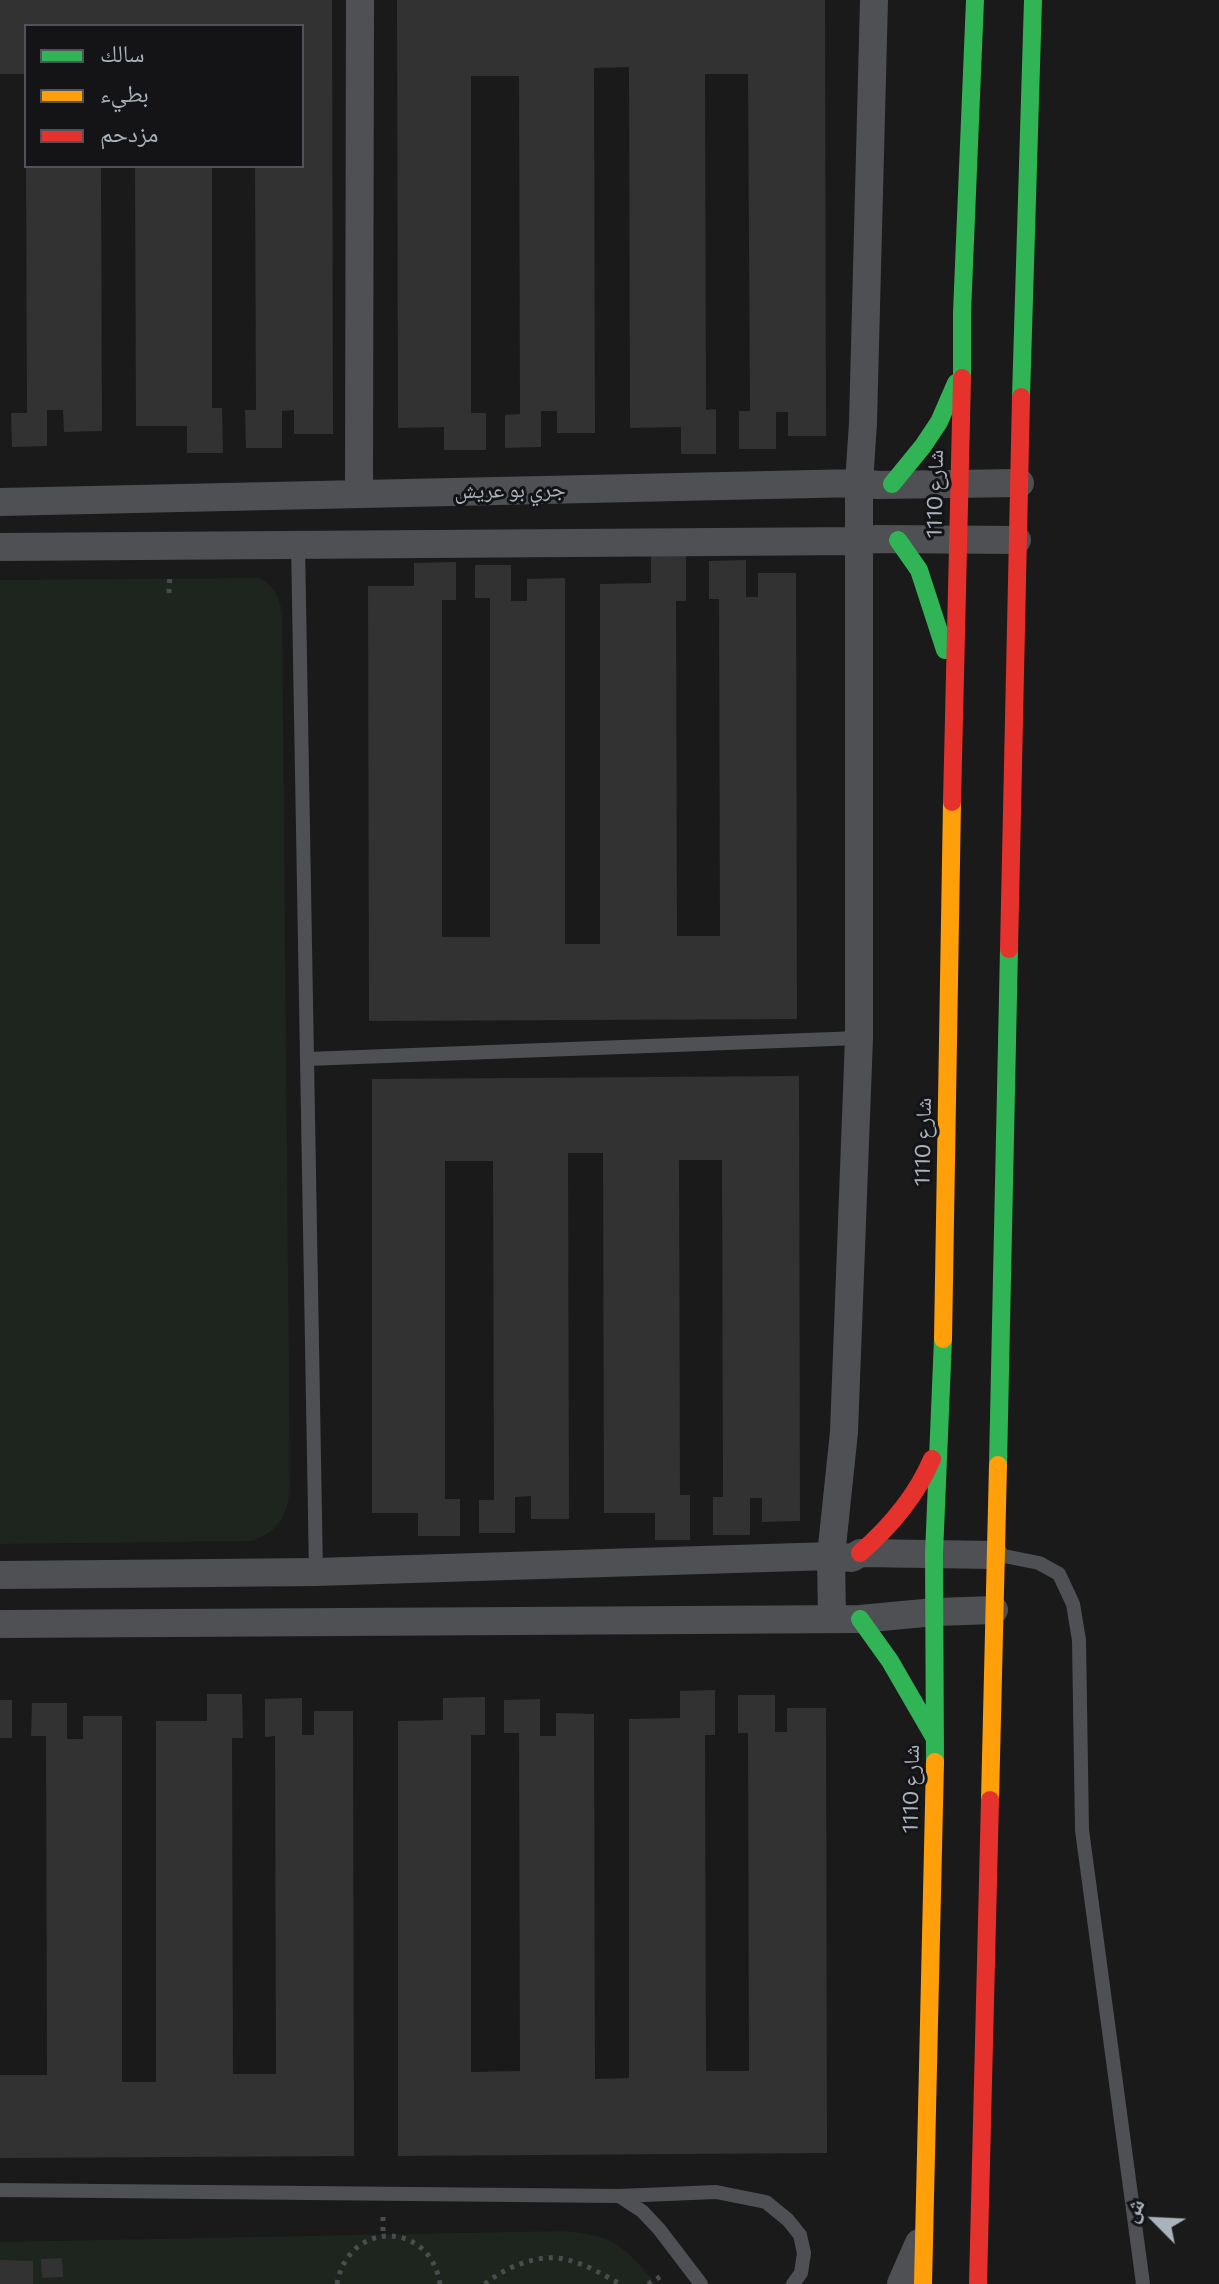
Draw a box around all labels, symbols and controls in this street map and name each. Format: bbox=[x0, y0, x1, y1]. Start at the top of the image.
legend bbox=[24, 24, 304, 168]
text: سالك bbox=[100, 38, 145, 67]
text: بطيء bbox=[100, 78, 149, 107]
text: مزدحم bbox=[100, 118, 159, 147]
street label: شارع 1110 bbox=[921, 449, 949, 539]
street label: جري بو عريش bbox=[454, 476, 566, 504]
street label: شارع 1110 bbox=[909, 1097, 937, 1187]
street label: شارع 1110 bbox=[897, 1744, 925, 1834]
north arrow bbox=[1115, 2180, 1195, 2260]
text: ش bbox=[1116, 2194, 1150, 2226]

